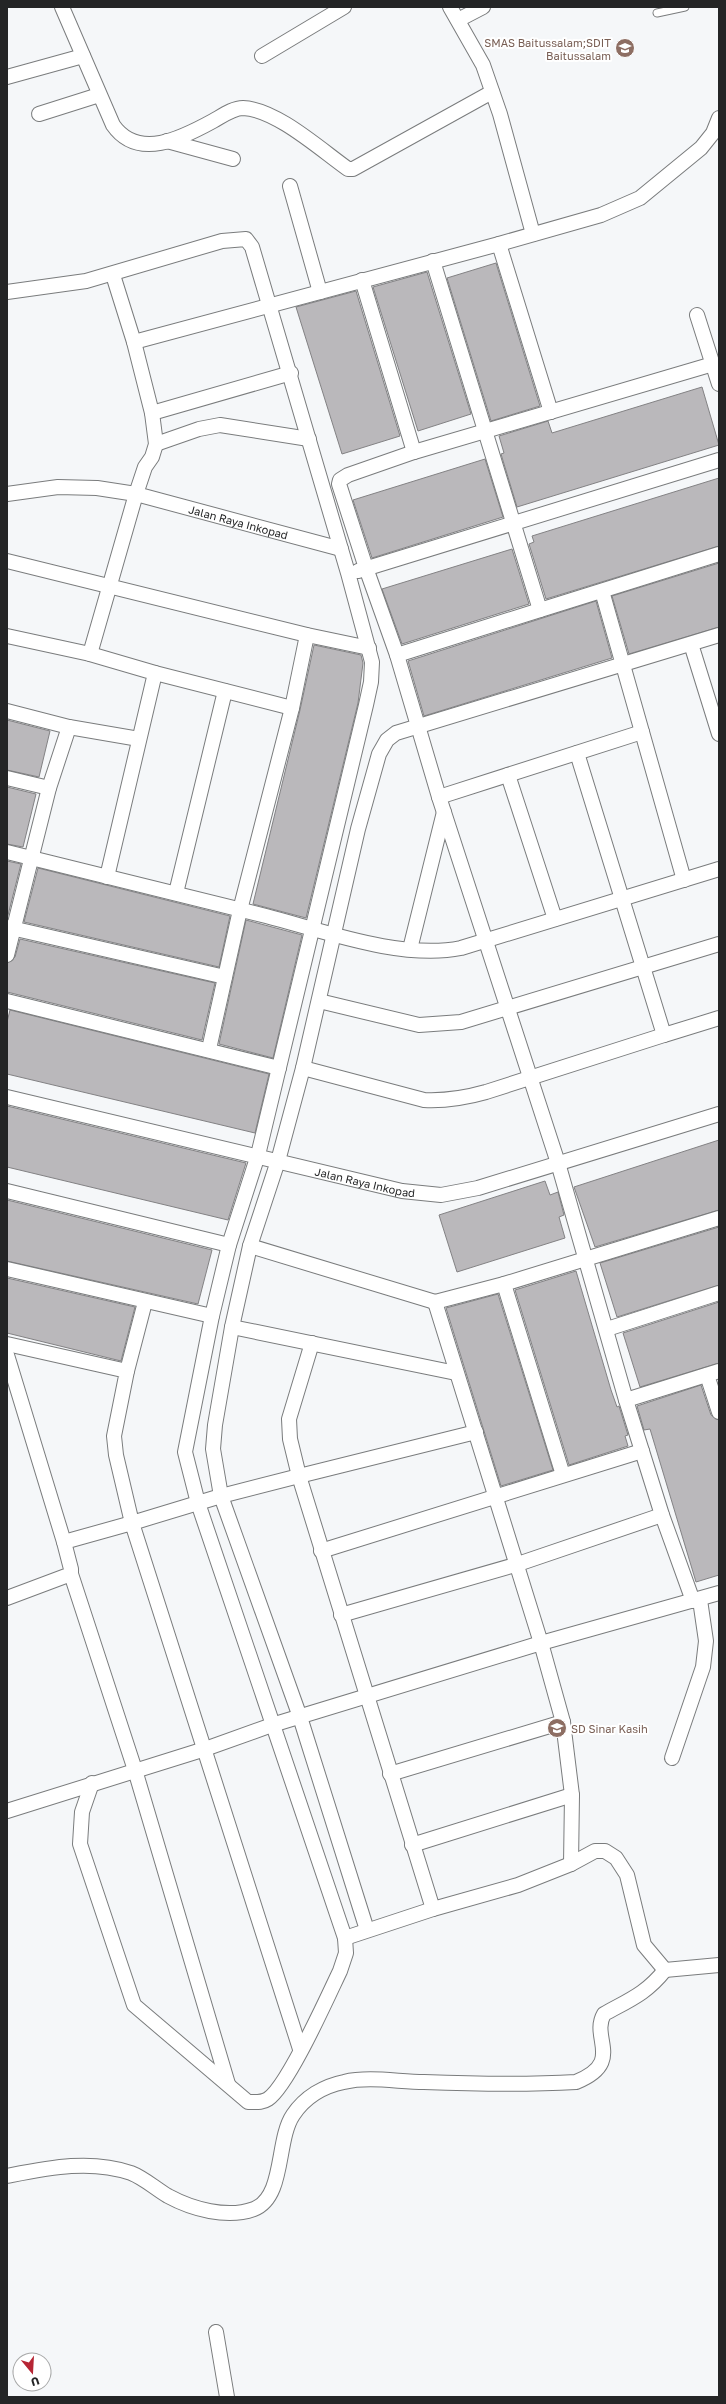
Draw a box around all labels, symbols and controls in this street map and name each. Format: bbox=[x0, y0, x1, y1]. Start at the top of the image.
place label: SMAS Baitussalam;SDIT Baitussalam bbox=[484, 36, 611, 62]
school or university icon: SMAS Baitussalam;SDIT Baitussalam bbox=[614, 37, 636, 59]
street label: Jalan Raya Inkopad bbox=[187, 502, 290, 541]
street label: Jalan Raya Inkopad bbox=[314, 1164, 416, 1199]
school or university icon: SD Sinar Kasih bbox=[546, 1717, 568, 1739]
place label: SD Sinar Kasih bbox=[571, 1722, 648, 1735]
north arrow bbox=[12, 2352, 52, 2392]
text: U bbox=[29, 2375, 41, 2389]

